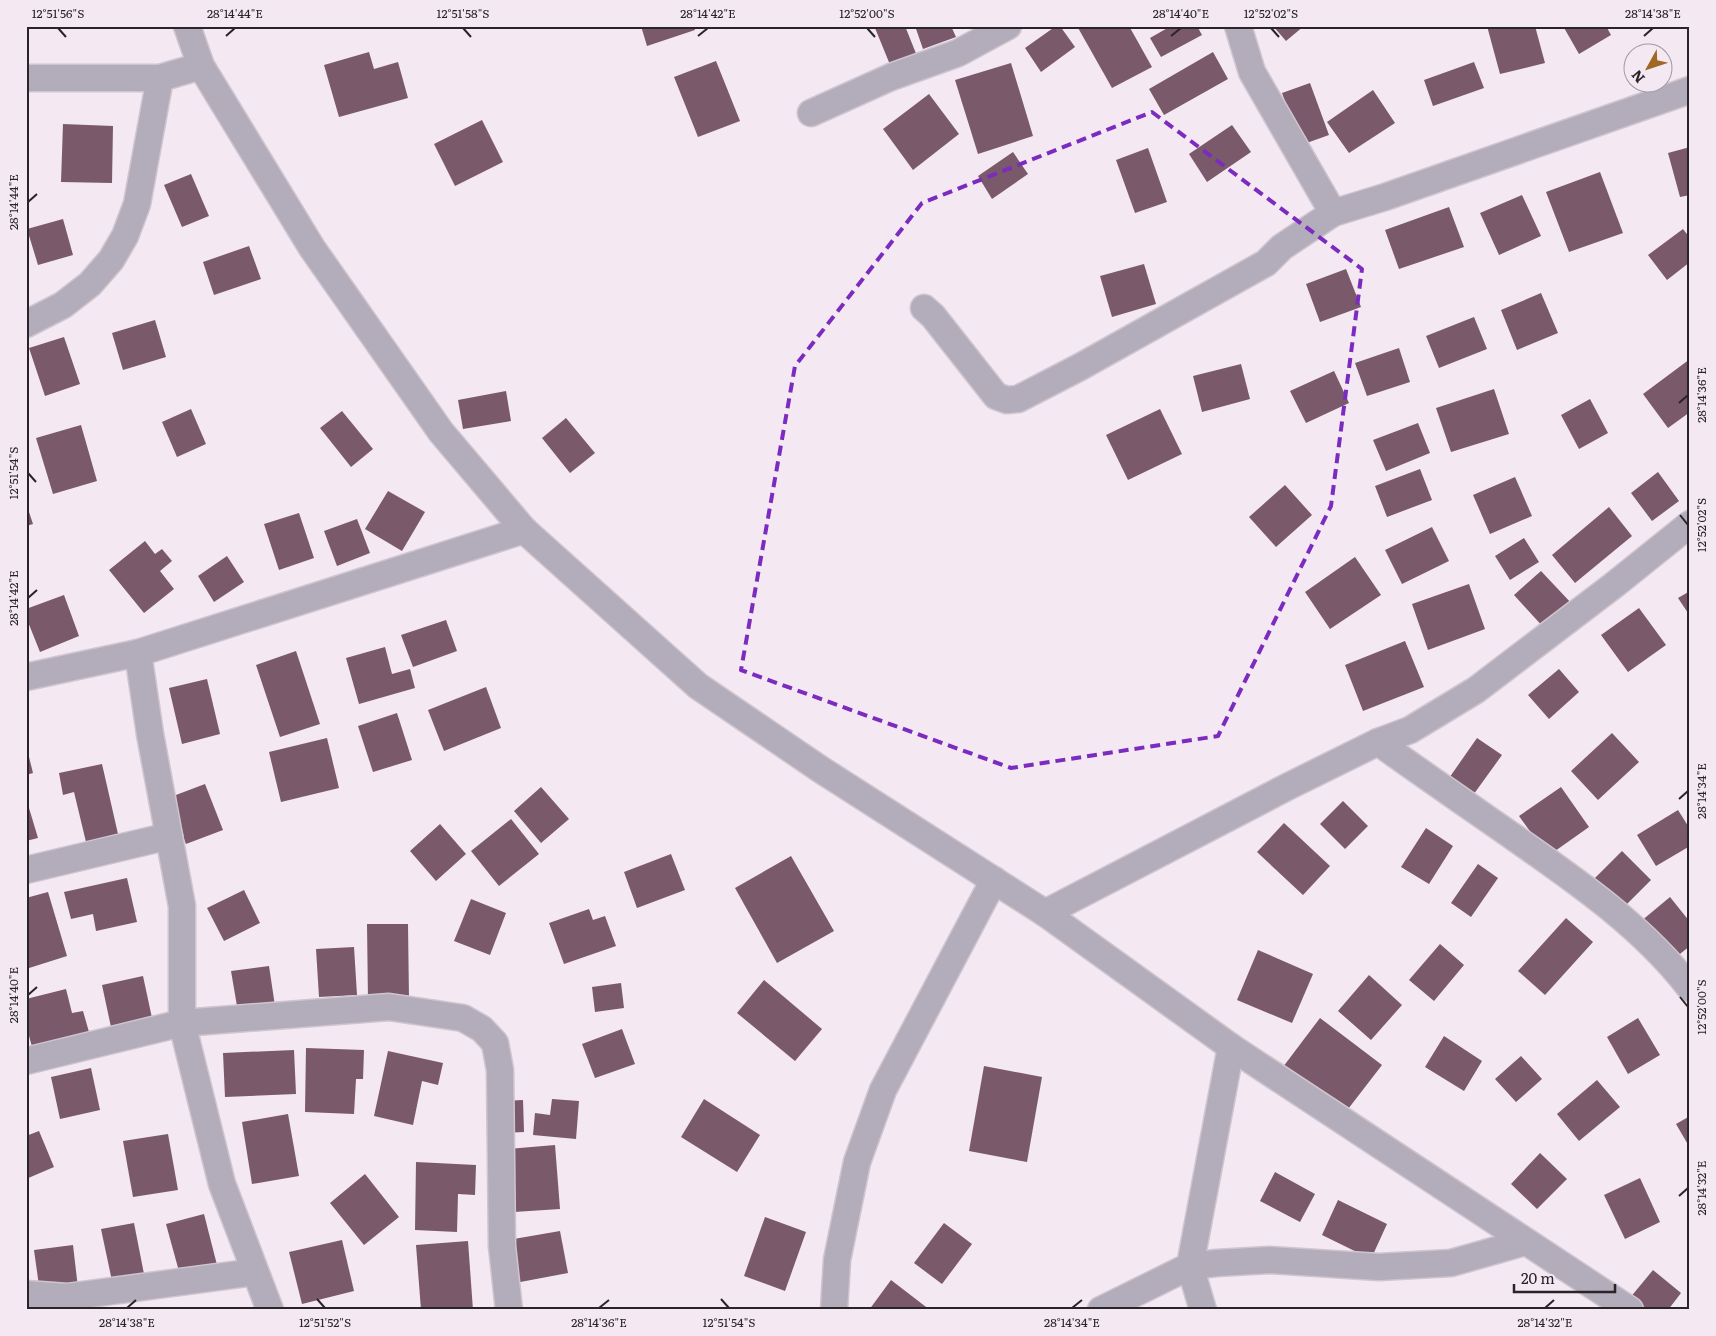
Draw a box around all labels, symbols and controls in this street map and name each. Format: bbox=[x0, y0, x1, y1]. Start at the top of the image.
text: 12°51'56"S bbox=[32, 4, 84, 22]
text: 28°14'44"E bbox=[207, 4, 263, 22]
text: 12°51'58"S bbox=[437, 4, 489, 22]
text: 28°14'42"E bbox=[680, 4, 736, 22]
text: 12°52'00"S bbox=[839, 4, 895, 22]
text: 28°14'40"E bbox=[1153, 4, 1210, 22]
text: 12°52'02"S bbox=[1244, 4, 1298, 22]
text: 28°14'38"E bbox=[1625, 4, 1681, 22]
north arrow bbox=[1624, 42, 1674, 92]
text: N bbox=[1626, 66, 1649, 88]
text: 28°14'44"E bbox=[4, 174, 22, 230]
text: 28°14'36"E bbox=[1692, 367, 1710, 423]
text: 12°51'54"S bbox=[4, 447, 22, 499]
text: 12°52'02"S bbox=[1692, 498, 1710, 552]
text: 28°14'42"E bbox=[4, 570, 22, 626]
text: 28°14'34"E bbox=[1692, 763, 1710, 819]
text: 28°14'40"E bbox=[4, 966, 22, 1023]
text: 12°52'00"S bbox=[1692, 979, 1710, 1035]
text: 28°14'32"E bbox=[1692, 1160, 1710, 1216]
scale bar bbox=[1514, 1261, 1615, 1293]
text: 20 m bbox=[1521, 1266, 1555, 1289]
text: 28°14'38"E bbox=[99, 1313, 155, 1331]
text: 12°51'52"S bbox=[299, 1313, 351, 1331]
text: 28°14'36"E bbox=[571, 1313, 627, 1331]
text: 12°51'54"S bbox=[703, 1313, 755, 1331]
text: 28°14'34"E bbox=[1044, 1313, 1100, 1331]
text: 28°14'32"E bbox=[1518, 1313, 1573, 1331]

